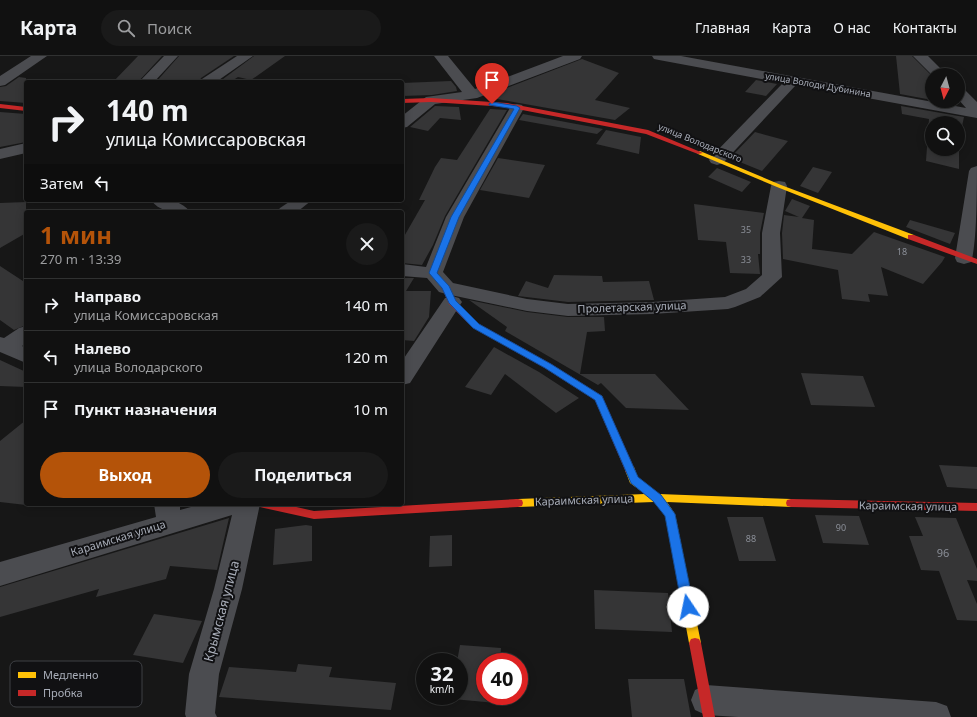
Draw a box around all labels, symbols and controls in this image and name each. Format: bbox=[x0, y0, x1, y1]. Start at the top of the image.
search box bbox=[101, 10, 381, 46]
text: Карта bbox=[20, 15, 77, 41]
icon: search bbox=[115, 17, 137, 39]
text: Поиск bbox=[147, 18, 192, 38]
text: Главная bbox=[695, 18, 750, 37]
text: Карта bbox=[772, 18, 811, 37]
text: О нас bbox=[833, 18, 871, 37]
text: Контакты bbox=[893, 18, 957, 37]
pin bbox=[475, 63, 509, 104]
north arrow bbox=[925, 68, 965, 108]
map controls bbox=[925, 68, 965, 156]
icon: arrive bbox=[481, 69, 503, 91]
street label: улица Володи Дубинина bbox=[764, 69, 872, 100]
text: 140 m bbox=[106, 91, 189, 129]
icon: right bbox=[40, 96, 92, 148]
button: search bbox=[925, 116, 965, 156]
street label: улица Володарского bbox=[656, 120, 744, 165]
text: улица Комиссаровская bbox=[106, 127, 306, 151]
icon: left bbox=[91, 172, 113, 194]
text: Затем bbox=[40, 173, 83, 193]
text: 1 мин bbox=[40, 218, 112, 251]
button: close bbox=[346, 223, 388, 265]
house number: 35 bbox=[741, 223, 751, 236]
house number: 18 bbox=[897, 245, 907, 258]
text: 270 m · 13:39 bbox=[40, 250, 121, 268]
house number: 33 bbox=[741, 253, 751, 266]
text: Направо bbox=[74, 286, 141, 306]
icon: right bbox=[40, 294, 62, 316]
text: 140 m bbox=[344, 295, 388, 315]
street label: Пролетарская улица bbox=[577, 297, 687, 316]
text: улица Комиссаровская bbox=[74, 306, 219, 324]
text: Налево bbox=[74, 338, 131, 358]
icon: left bbox=[40, 346, 62, 368]
text: 120 m bbox=[344, 347, 388, 367]
text: улица Володарского bbox=[74, 358, 203, 376]
icon: arrive bbox=[40, 398, 62, 420]
text: Пункт назначения bbox=[74, 399, 217, 419]
text: 10 m bbox=[353, 399, 388, 419]
button: Выход bbox=[40, 452, 210, 498]
button: Поделиться bbox=[218, 452, 388, 498]
street label: Караимская улица bbox=[534, 490, 633, 509]
street label: Караимская улица bbox=[859, 497, 957, 514]
street label: Караимская улица bbox=[69, 516, 167, 559]
house number: 90 bbox=[836, 521, 846, 534]
house number: 88 bbox=[746, 532, 756, 545]
house number: 96 bbox=[937, 545, 949, 560]
street label: Крымская улица bbox=[199, 558, 243, 664]
position arrow bbox=[667, 586, 709, 628]
speed limit sign: 40 bbox=[476, 653, 528, 705]
text: 32 bbox=[431, 660, 453, 687]
legend bbox=[10, 661, 142, 707]
text: Медленно bbox=[43, 667, 98, 682]
text: km/h bbox=[430, 682, 454, 696]
text: Пробка bbox=[43, 685, 83, 700]

